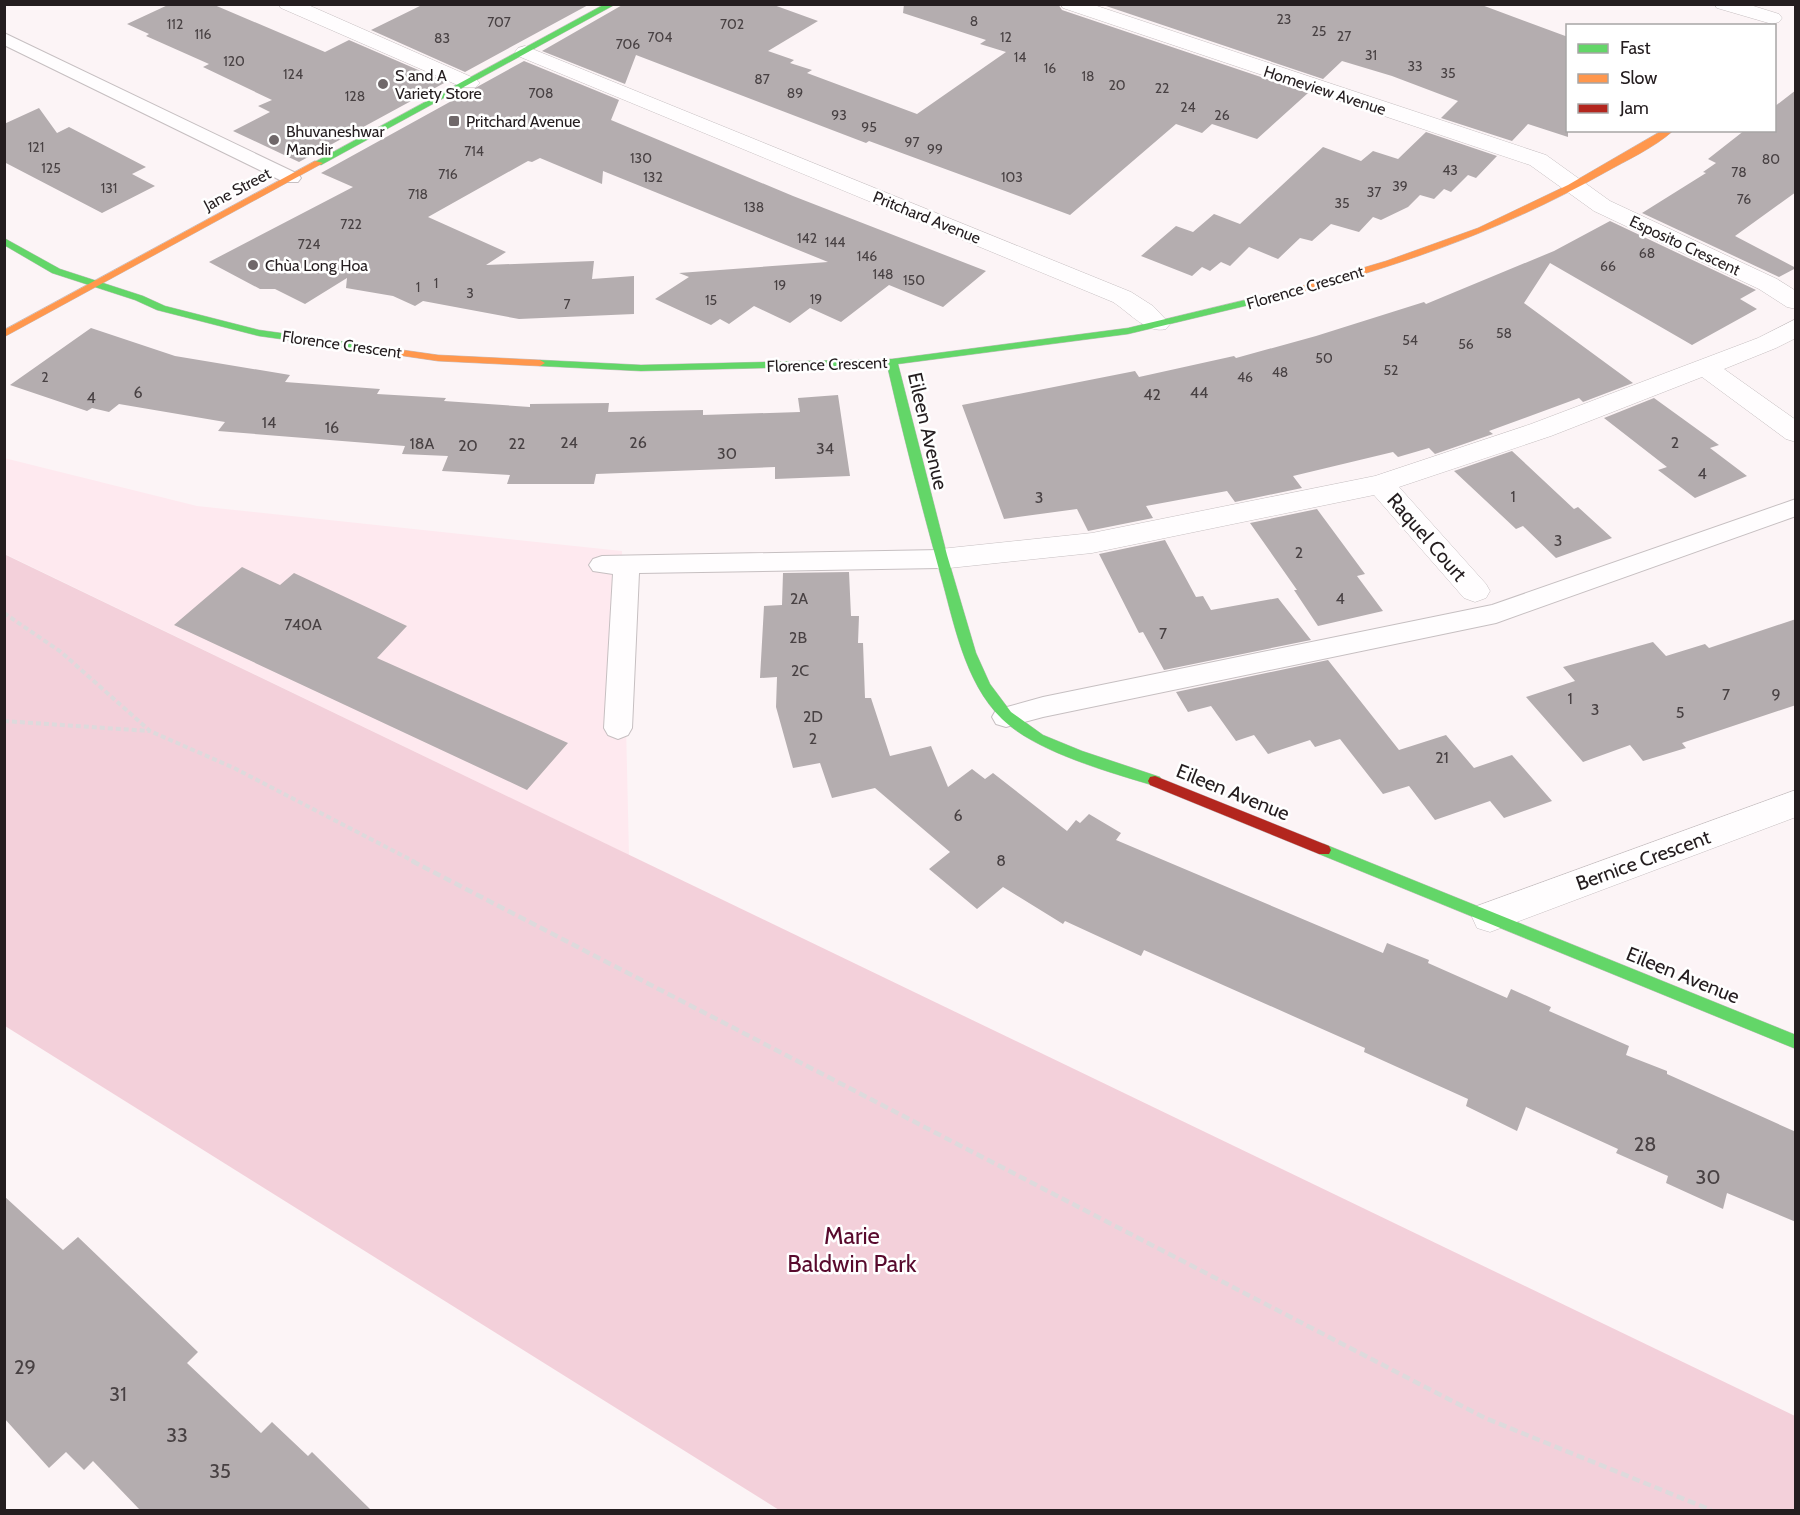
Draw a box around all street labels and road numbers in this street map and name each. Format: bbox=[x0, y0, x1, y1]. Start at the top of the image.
street label: Homeview Avenue bbox=[1261, 62, 1388, 119]
street label: Jane Street bbox=[199, 164, 275, 216]
street label: Pritchard Avenue bbox=[870, 187, 983, 248]
street label: Esposito Crescent bbox=[1626, 212, 1744, 280]
street label: Florence Crescent bbox=[1244, 262, 1366, 313]
street label: Florence Crescent bbox=[281, 327, 404, 362]
street label: Florence Crescent bbox=[766, 353, 888, 376]
street label: Eileen Avenue bbox=[903, 370, 953, 492]
street label: Raquel Court bbox=[1382, 488, 1472, 586]
street label: Eileen Avenue bbox=[1173, 758, 1293, 826]
street label: Bernice Crescent bbox=[1573, 824, 1714, 895]
street label: Eileen Avenue bbox=[1623, 941, 1743, 1009]

